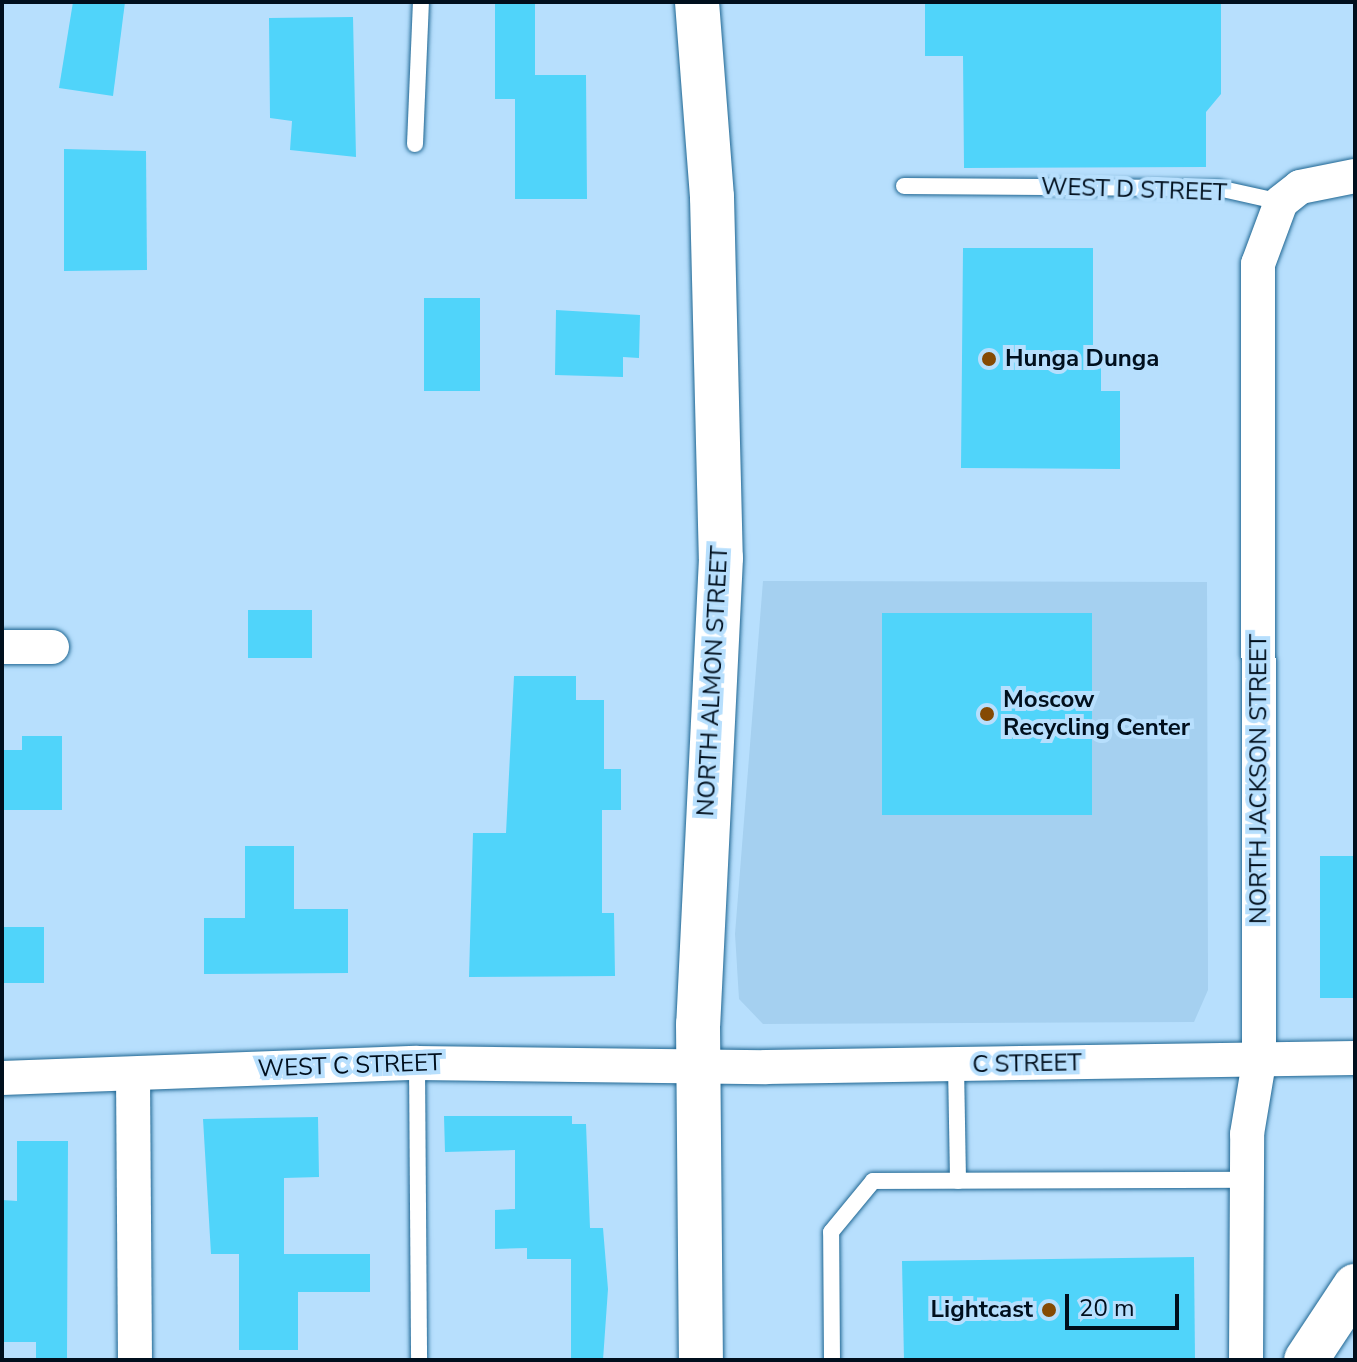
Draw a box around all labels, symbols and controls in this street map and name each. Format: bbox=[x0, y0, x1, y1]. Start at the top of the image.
street label: WEST D STREET bbox=[1040, 172, 1228, 208]
place label: Hunga Dunga bbox=[1005, 345, 1159, 373]
marker: Hunga Dunga bbox=[980, 350, 998, 368]
street label: NORTH ALMON STREET bbox=[692, 545, 734, 817]
street label: NORTH JACKSON STREET bbox=[1245, 634, 1273, 924]
place label: Moscow Recycling Center bbox=[1003, 686, 1190, 742]
marker: Moscow Recycling Center bbox=[978, 705, 996, 723]
street label: WEST C STREET bbox=[257, 1048, 443, 1084]
street label: C STREET bbox=[972, 1049, 1082, 1079]
scale bar bbox=[1069, 1278, 1183, 1328]
text: 20 m bbox=[1079, 1292, 1135, 1324]
place label: Lightcast bbox=[931, 1296, 1033, 1324]
marker: Lightcast bbox=[1040, 1301, 1058, 1319]

